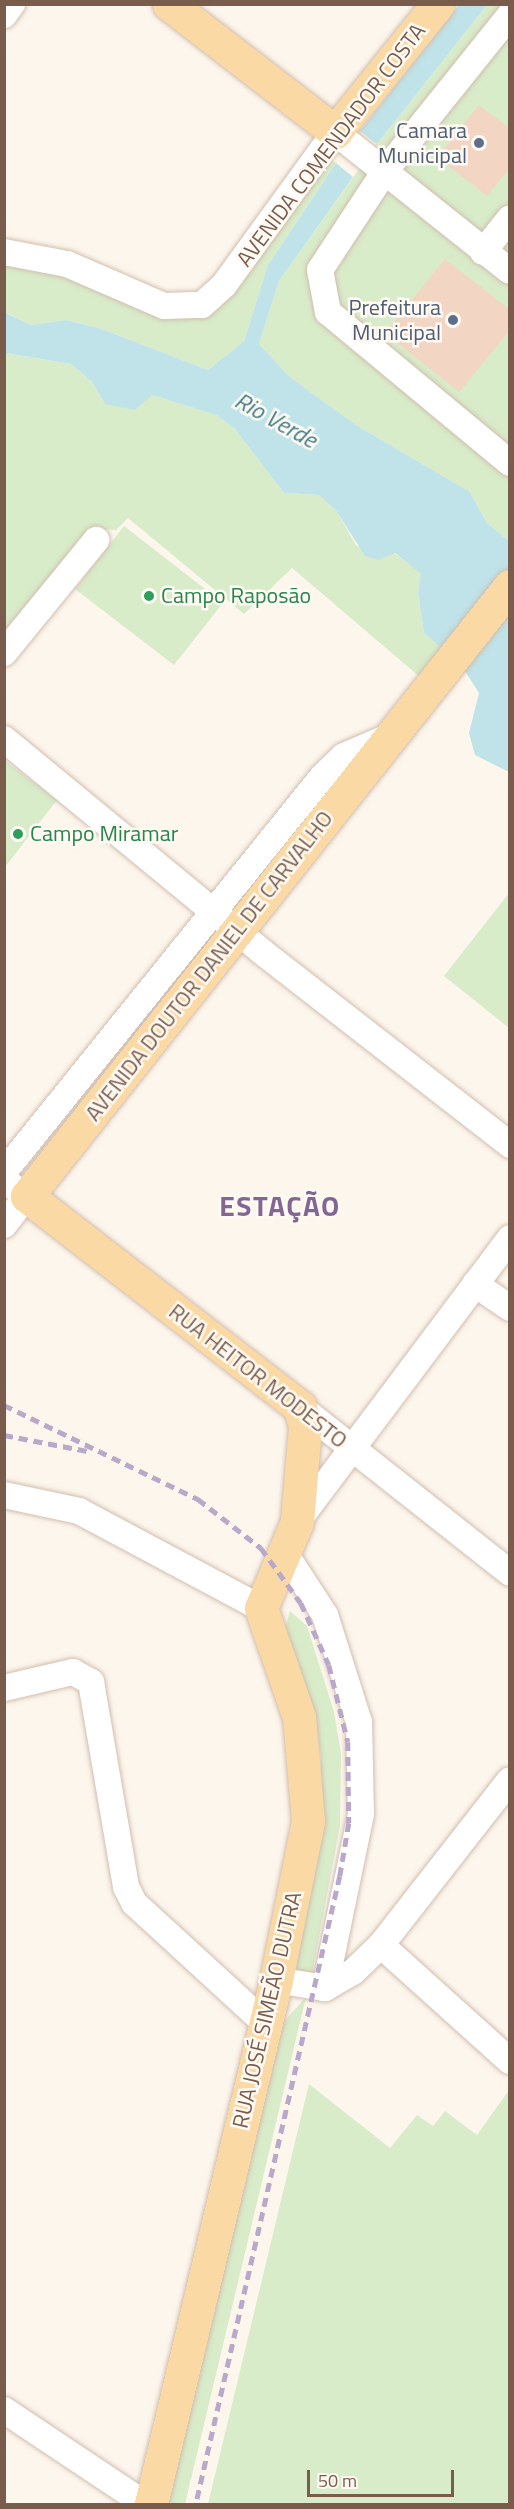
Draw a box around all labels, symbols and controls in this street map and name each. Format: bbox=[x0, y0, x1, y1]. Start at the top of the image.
street label: AVENIDA COMENDADOR COSTA bbox=[231, 18, 431, 272]
place label: Camara Municipal bbox=[378, 117, 467, 168]
marker: Camara Municipal bbox=[472, 136, 486, 150]
place label: Prefeitura Municipal bbox=[348, 294, 441, 346]
marker: Prefeitura Municipal bbox=[446, 313, 460, 327]
water label: Rio Verde bbox=[230, 386, 322, 454]
place label: Campo Raposão bbox=[161, 583, 311, 609]
marker: Campo Raposão bbox=[142, 589, 156, 603]
street label: AVENIDA DOUTOR DANIEL DE CARVALHO bbox=[80, 806, 338, 1126]
place label: Campo Miramar bbox=[30, 821, 178, 847]
marker: Campo Miramar bbox=[11, 827, 25, 841]
district label: ESTAÇÃO bbox=[219, 1189, 341, 1223]
street label: RUA HEITOR MODESTO bbox=[164, 1298, 352, 1454]
street label: RUA JOSÉ SIMEÃO DUTRA bbox=[227, 1889, 307, 2131]
scale bar bbox=[310, 2458, 457, 2496]
text: 50 m bbox=[318, 2467, 357, 2494]

